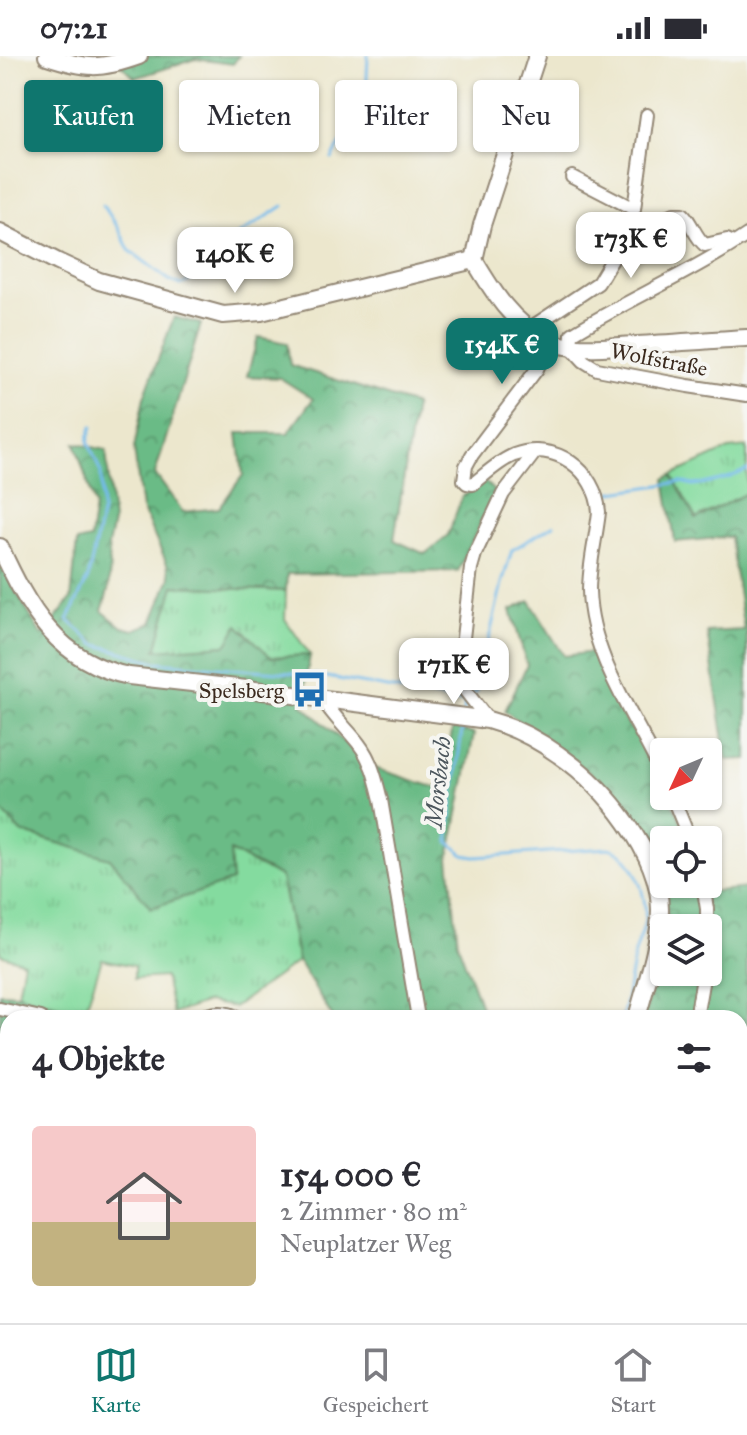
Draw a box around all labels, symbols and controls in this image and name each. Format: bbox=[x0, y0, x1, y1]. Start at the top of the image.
text: 07:21 bbox=[40, 10, 108, 46]
chip: Kaufen bbox=[24, 80, 163, 152]
chip: Mieten bbox=[179, 80, 319, 152]
chip: Filter bbox=[335, 80, 457, 152]
chip: Neu bbox=[473, 80, 579, 152]
pin: 173K € bbox=[566, 212, 696, 280]
text: 173K € bbox=[594, 222, 668, 254]
pin: 140K € bbox=[170, 227, 300, 295]
text: 140K € bbox=[195, 237, 275, 269]
pin: 154K € bbox=[437, 318, 567, 386]
text: 154K € bbox=[464, 328, 540, 360]
street label: Wolfstraße bbox=[608, 337, 710, 382]
pin: 171K € bbox=[389, 638, 519, 706]
text: 171K € bbox=[417, 648, 491, 680]
bus stop icon: Spelsberg bbox=[291, 671, 329, 709]
place label: Spelsberg bbox=[199, 677, 285, 704]
water label: Morsbach bbox=[418, 735, 458, 831]
north arrow bbox=[650, 738, 722, 810]
map controls bbox=[650, 738, 722, 986]
button: locate bbox=[650, 826, 722, 898]
button: layers bbox=[650, 914, 722, 986]
icon: filters bbox=[672, 1036, 716, 1080]
text: 4 Objekte bbox=[32, 1038, 165, 1079]
text: 154 000 € bbox=[280, 1154, 422, 1195]
icon: home bbox=[96, 1158, 192, 1254]
text: 2 Zimmer · 80 m² bbox=[280, 1195, 467, 1227]
text: Neuplatzer Weg bbox=[280, 1227, 451, 1259]
tab: Karte bbox=[91, 1343, 141, 1418]
tab: Gespeichert bbox=[323, 1343, 429, 1418]
tab: Start bbox=[610, 1343, 656, 1418]

